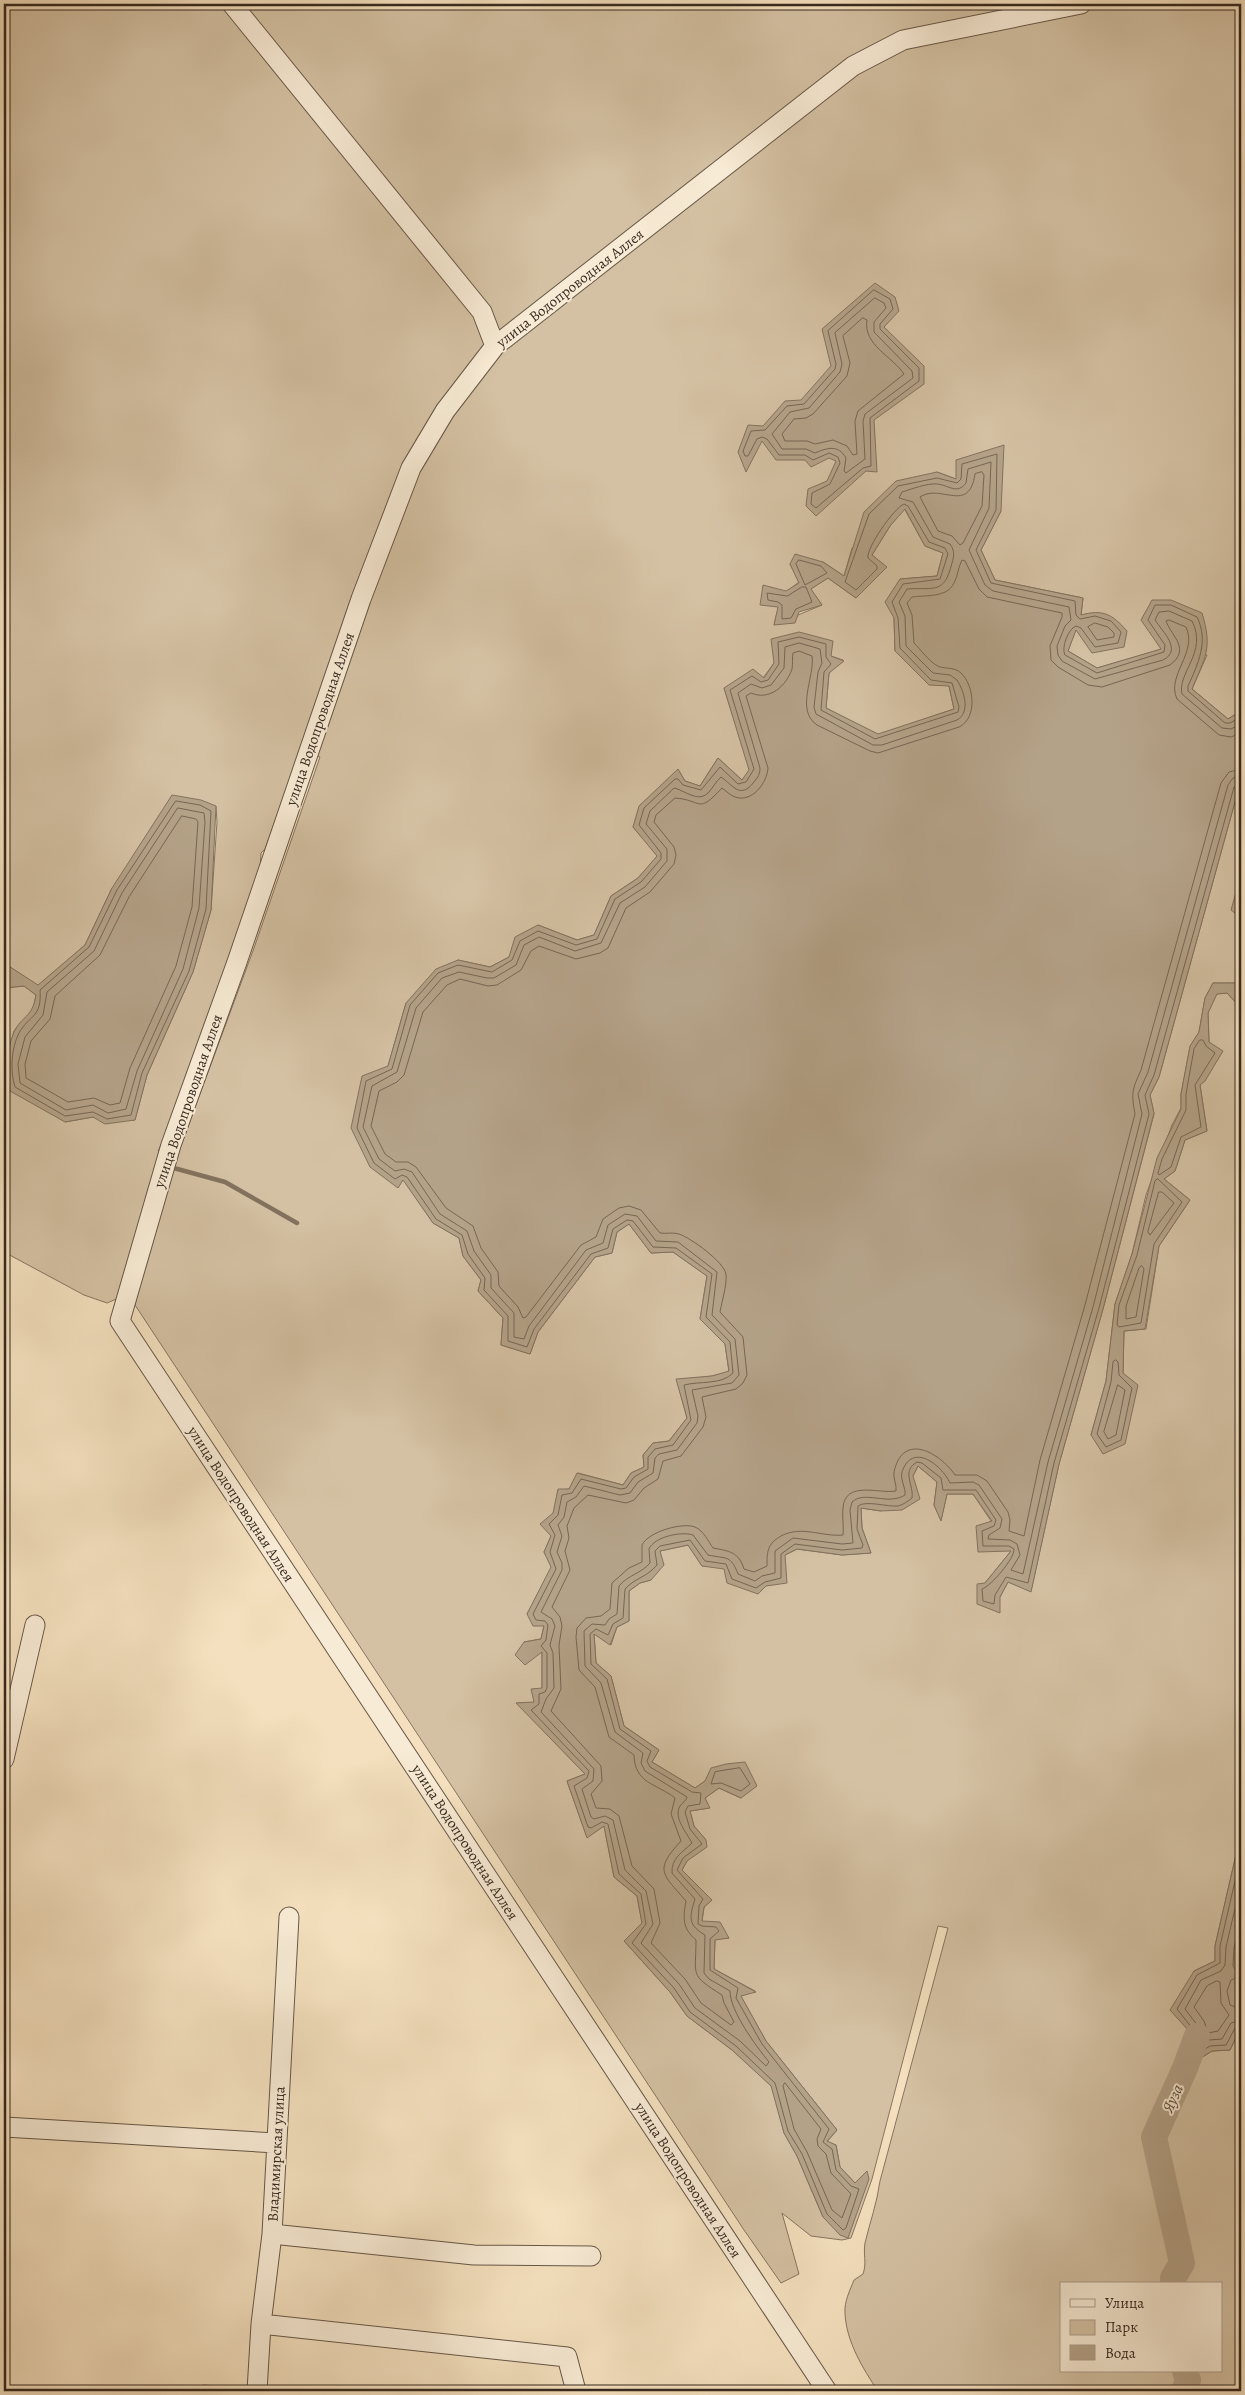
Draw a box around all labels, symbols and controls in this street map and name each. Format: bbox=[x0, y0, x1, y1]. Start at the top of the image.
street label: улица Водопроводная Аллея bbox=[491, 224, 648, 353]
street label: улица Водопроводная Аллея bbox=[281, 630, 359, 809]
street label: улица Водопроводная Аллея bbox=[149, 1012, 227, 1191]
street label: улица Водопроводная Аллея bbox=[183, 1421, 299, 1586]
street label: улица Водопроводная Аллея bbox=[407, 1759, 523, 1924]
water label: Яуза bbox=[1156, 2081, 1189, 2117]
street label: Владимирская улица bbox=[262, 2086, 290, 2222]
street label: улица Водопроводная Аллея bbox=[630, 2097, 746, 2262]
legend bbox=[1060, 2282, 1222, 2372]
text: Улица bbox=[1105, 2293, 1144, 2313]
text: Парк bbox=[1105, 2317, 1138, 2337]
text: Вода bbox=[1105, 2343, 1136, 2363]

